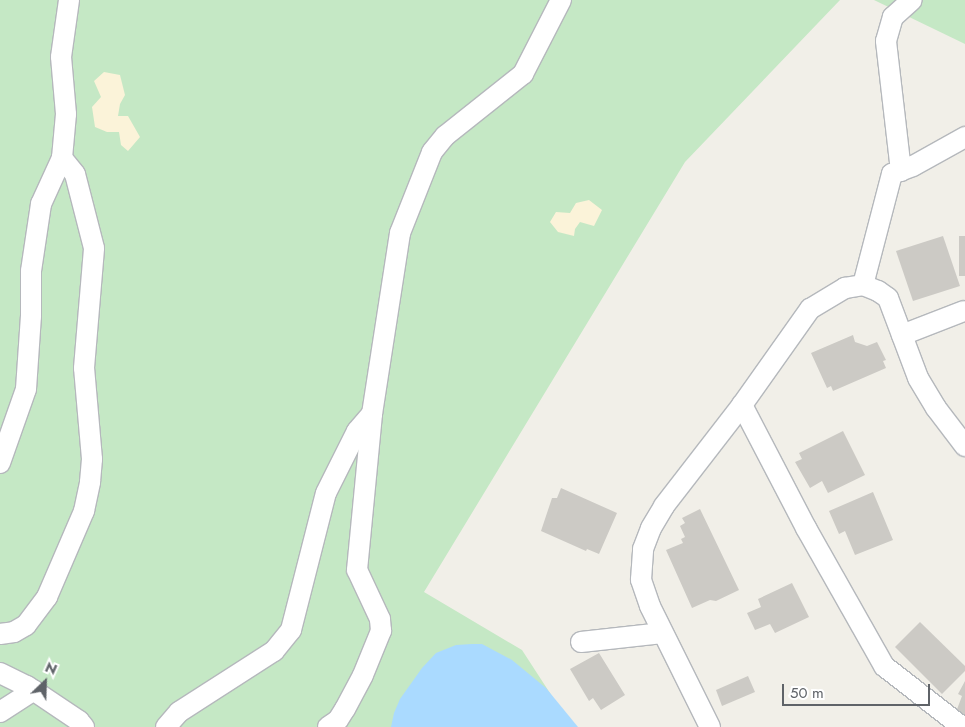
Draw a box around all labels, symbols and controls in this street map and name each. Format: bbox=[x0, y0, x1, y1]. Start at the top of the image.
north arrow bbox=[20, 657, 70, 707]
text: N bbox=[42, 657, 60, 680]
scale bar bbox=[785, 674, 932, 706]
text: 50 m bbox=[790, 682, 824, 704]

